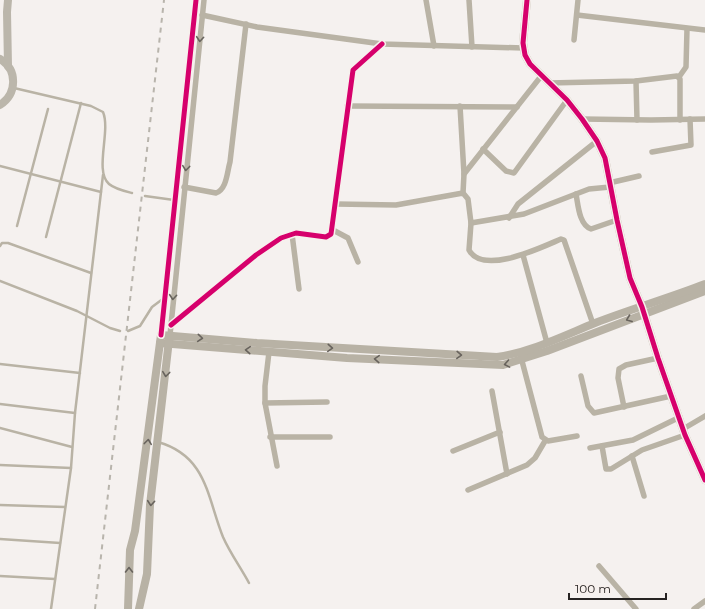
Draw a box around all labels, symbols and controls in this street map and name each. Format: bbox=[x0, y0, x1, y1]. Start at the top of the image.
one-way arrow bbox=[195, 36, 204, 42]
one-way arrow bbox=[182, 165, 191, 171]
one-way arrow bbox=[169, 294, 178, 300]
one-way arrow bbox=[626, 315, 633, 323]
one-way arrow bbox=[197, 333, 203, 342]
one-way arrow bbox=[327, 343, 333, 352]
one-way arrow bbox=[245, 346, 251, 355]
one-way arrow bbox=[456, 351, 462, 360]
one-way arrow bbox=[374, 355, 380, 364]
one-way arrow bbox=[504, 359, 510, 368]
one-way arrow bbox=[161, 371, 170, 377]
one-way arrow bbox=[143, 439, 152, 445]
one-way arrow bbox=[146, 500, 155, 506]
one-way arrow bbox=[125, 567, 133, 573]
scale bar bbox=[569, 575, 666, 601]
text: 100 m bbox=[575, 581, 611, 596]

